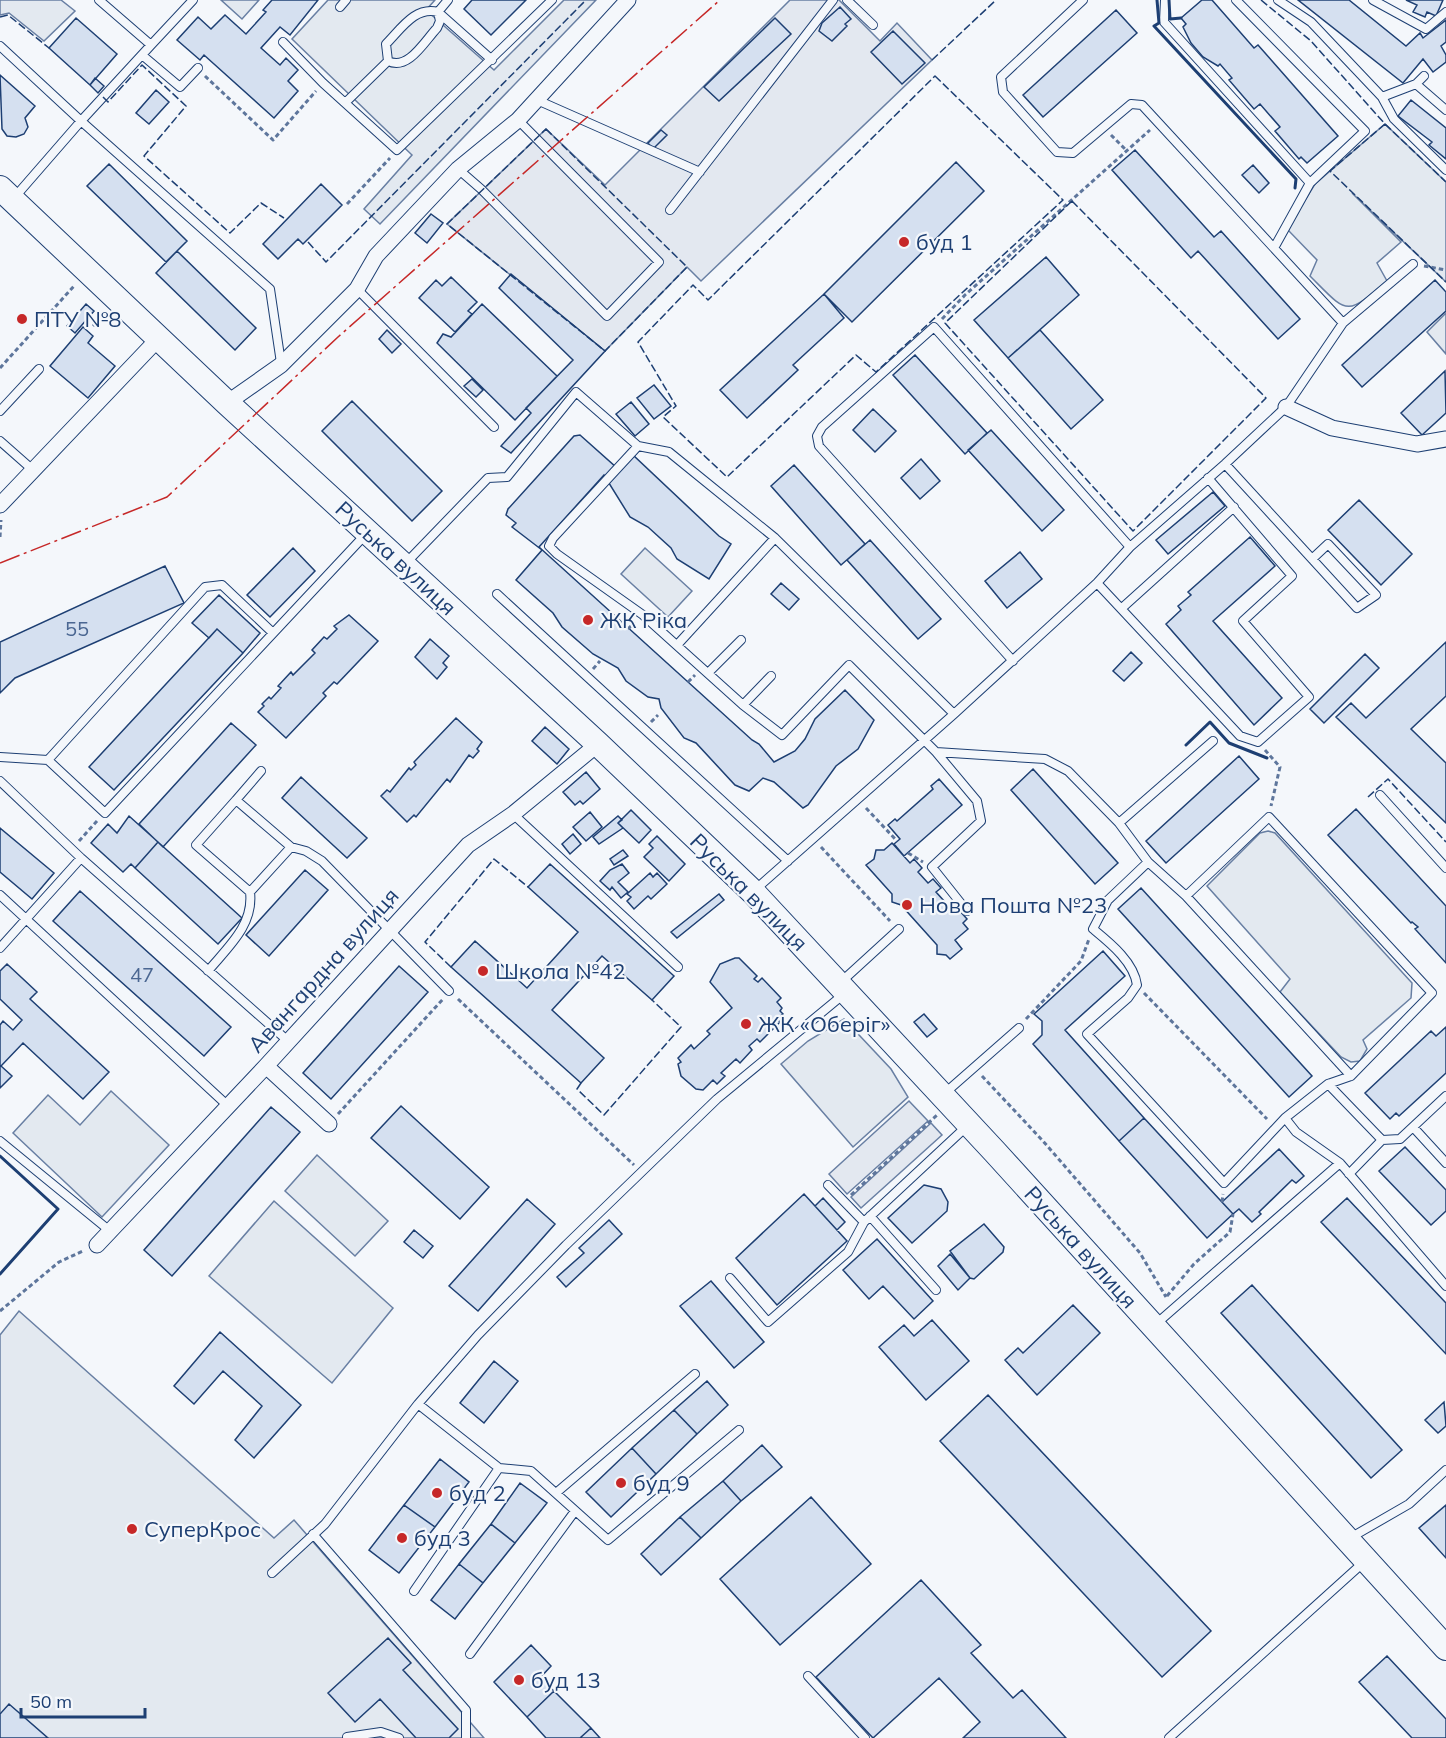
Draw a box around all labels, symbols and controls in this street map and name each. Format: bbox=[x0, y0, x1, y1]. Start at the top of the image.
place label: буд 1 bbox=[916, 228, 973, 256]
marker: буд 1 bbox=[897, 235, 911, 249]
place label: ПТУ №8 bbox=[34, 305, 122, 333]
marker: ПТУ №8 bbox=[15, 312, 29, 326]
street label: Руська вулиця bbox=[330, 495, 462, 621]
place label: ЖК Ріка bbox=[600, 606, 687, 634]
marker: ЖК Ріка bbox=[581, 613, 595, 627]
house number: 55 bbox=[65, 616, 89, 641]
street label: Руська вулиця bbox=[684, 827, 814, 957]
street label: Авангардна вулиця bbox=[242, 882, 404, 1058]
place label: Нова Пошта №23 bbox=[919, 891, 1107, 919]
marker: Нова Пошта №23 bbox=[900, 898, 914, 912]
place label: Школа №42 bbox=[495, 957, 626, 985]
house number: 47 bbox=[130, 962, 154, 987]
marker: Школа №42 bbox=[476, 964, 490, 978]
place label: ЖК «Оберіг» bbox=[758, 1010, 891, 1038]
marker: ЖК «Оберіг» bbox=[739, 1017, 753, 1031]
street label: Руська вулиця bbox=[1019, 1180, 1143, 1314]
place label: буд 9 bbox=[633, 1469, 690, 1497]
marker: буд 9 bbox=[614, 1476, 628, 1490]
place label: буд 2 bbox=[449, 1479, 506, 1507]
marker: буд 2 bbox=[430, 1486, 444, 1500]
place label: СуперКрос bbox=[144, 1515, 261, 1543]
marker: СуперКрос bbox=[125, 1522, 139, 1536]
place label: буд 3 bbox=[414, 1524, 471, 1552]
marker: буд 3 bbox=[395, 1531, 409, 1545]
place label: буд 13 bbox=[531, 1666, 601, 1694]
marker: буд 13 bbox=[512, 1673, 526, 1687]
scale bar bbox=[21, 1681, 146, 1719]
text: 50 m bbox=[30, 1690, 72, 1713]

